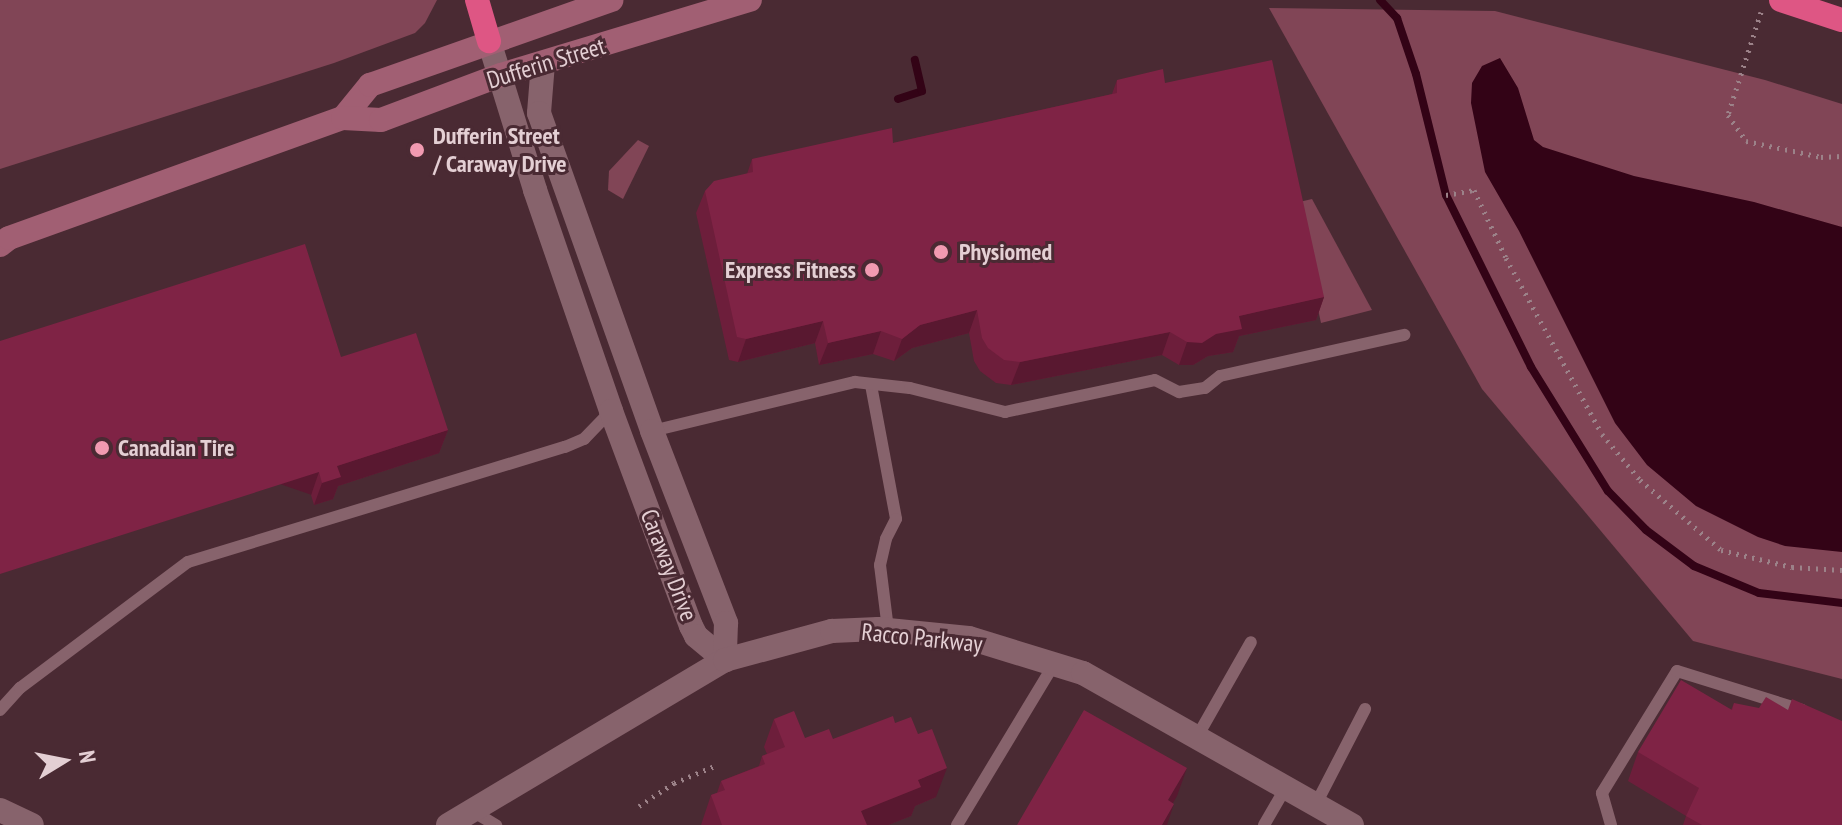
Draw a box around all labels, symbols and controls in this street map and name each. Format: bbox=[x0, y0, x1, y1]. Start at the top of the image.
street label: Dufferin Street bbox=[483, 31, 609, 95]
place label: Dufferin Street / Caraway Drive bbox=[433, 122, 568, 178]
marker: Dufferin Street / Caraway Drive bbox=[408, 141, 426, 159]
place label: Physiomed bbox=[959, 238, 1052, 266]
marker: Physiomed bbox=[930, 241, 952, 263]
place label: Express Fitness bbox=[725, 256, 856, 284]
marker: Express Fitness bbox=[863, 261, 881, 279]
place label: Canadian Tire bbox=[118, 434, 235, 462]
marker: Canadian Tire bbox=[93, 439, 111, 457]
street label: Caraway Drive bbox=[634, 505, 704, 625]
street label: Racco Parkway bbox=[860, 617, 984, 659]
north arrow bbox=[24, 721, 104, 801]
text: N bbox=[73, 749, 102, 765]

